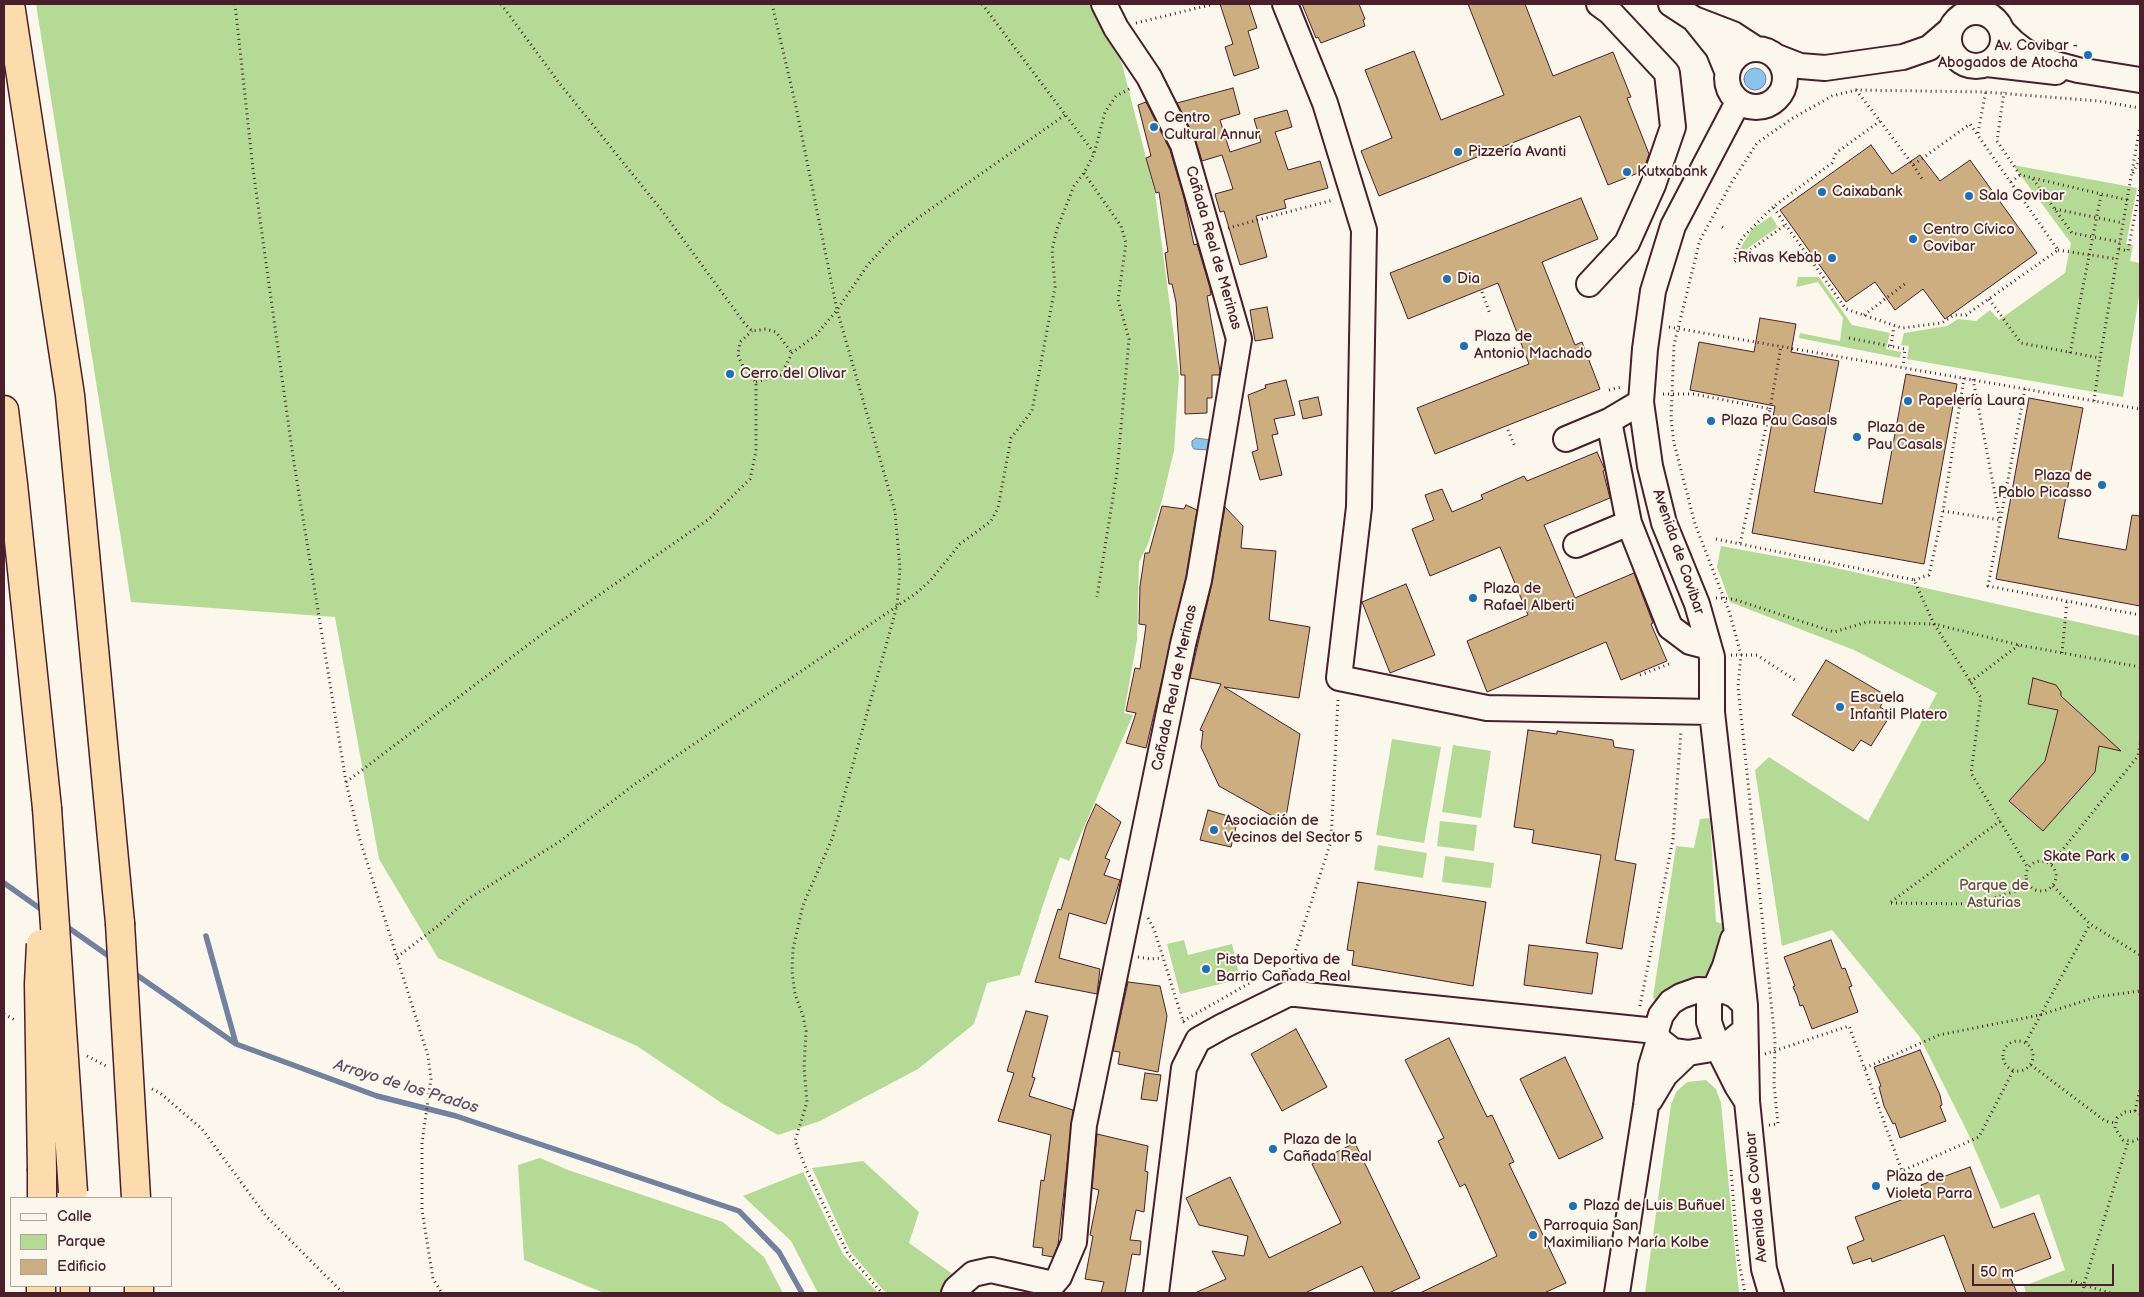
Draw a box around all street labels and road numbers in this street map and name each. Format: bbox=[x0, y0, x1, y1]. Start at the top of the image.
street label: Cañada Real de Merinas bbox=[1181, 164, 1245, 332]
street label: Avenida de Covibar bbox=[1648, 487, 1708, 617]
street label: Cañada Real de Merinas bbox=[1149, 603, 1201, 773]
street label: Avenida de Covibar bbox=[1742, 1131, 1772, 1263]

